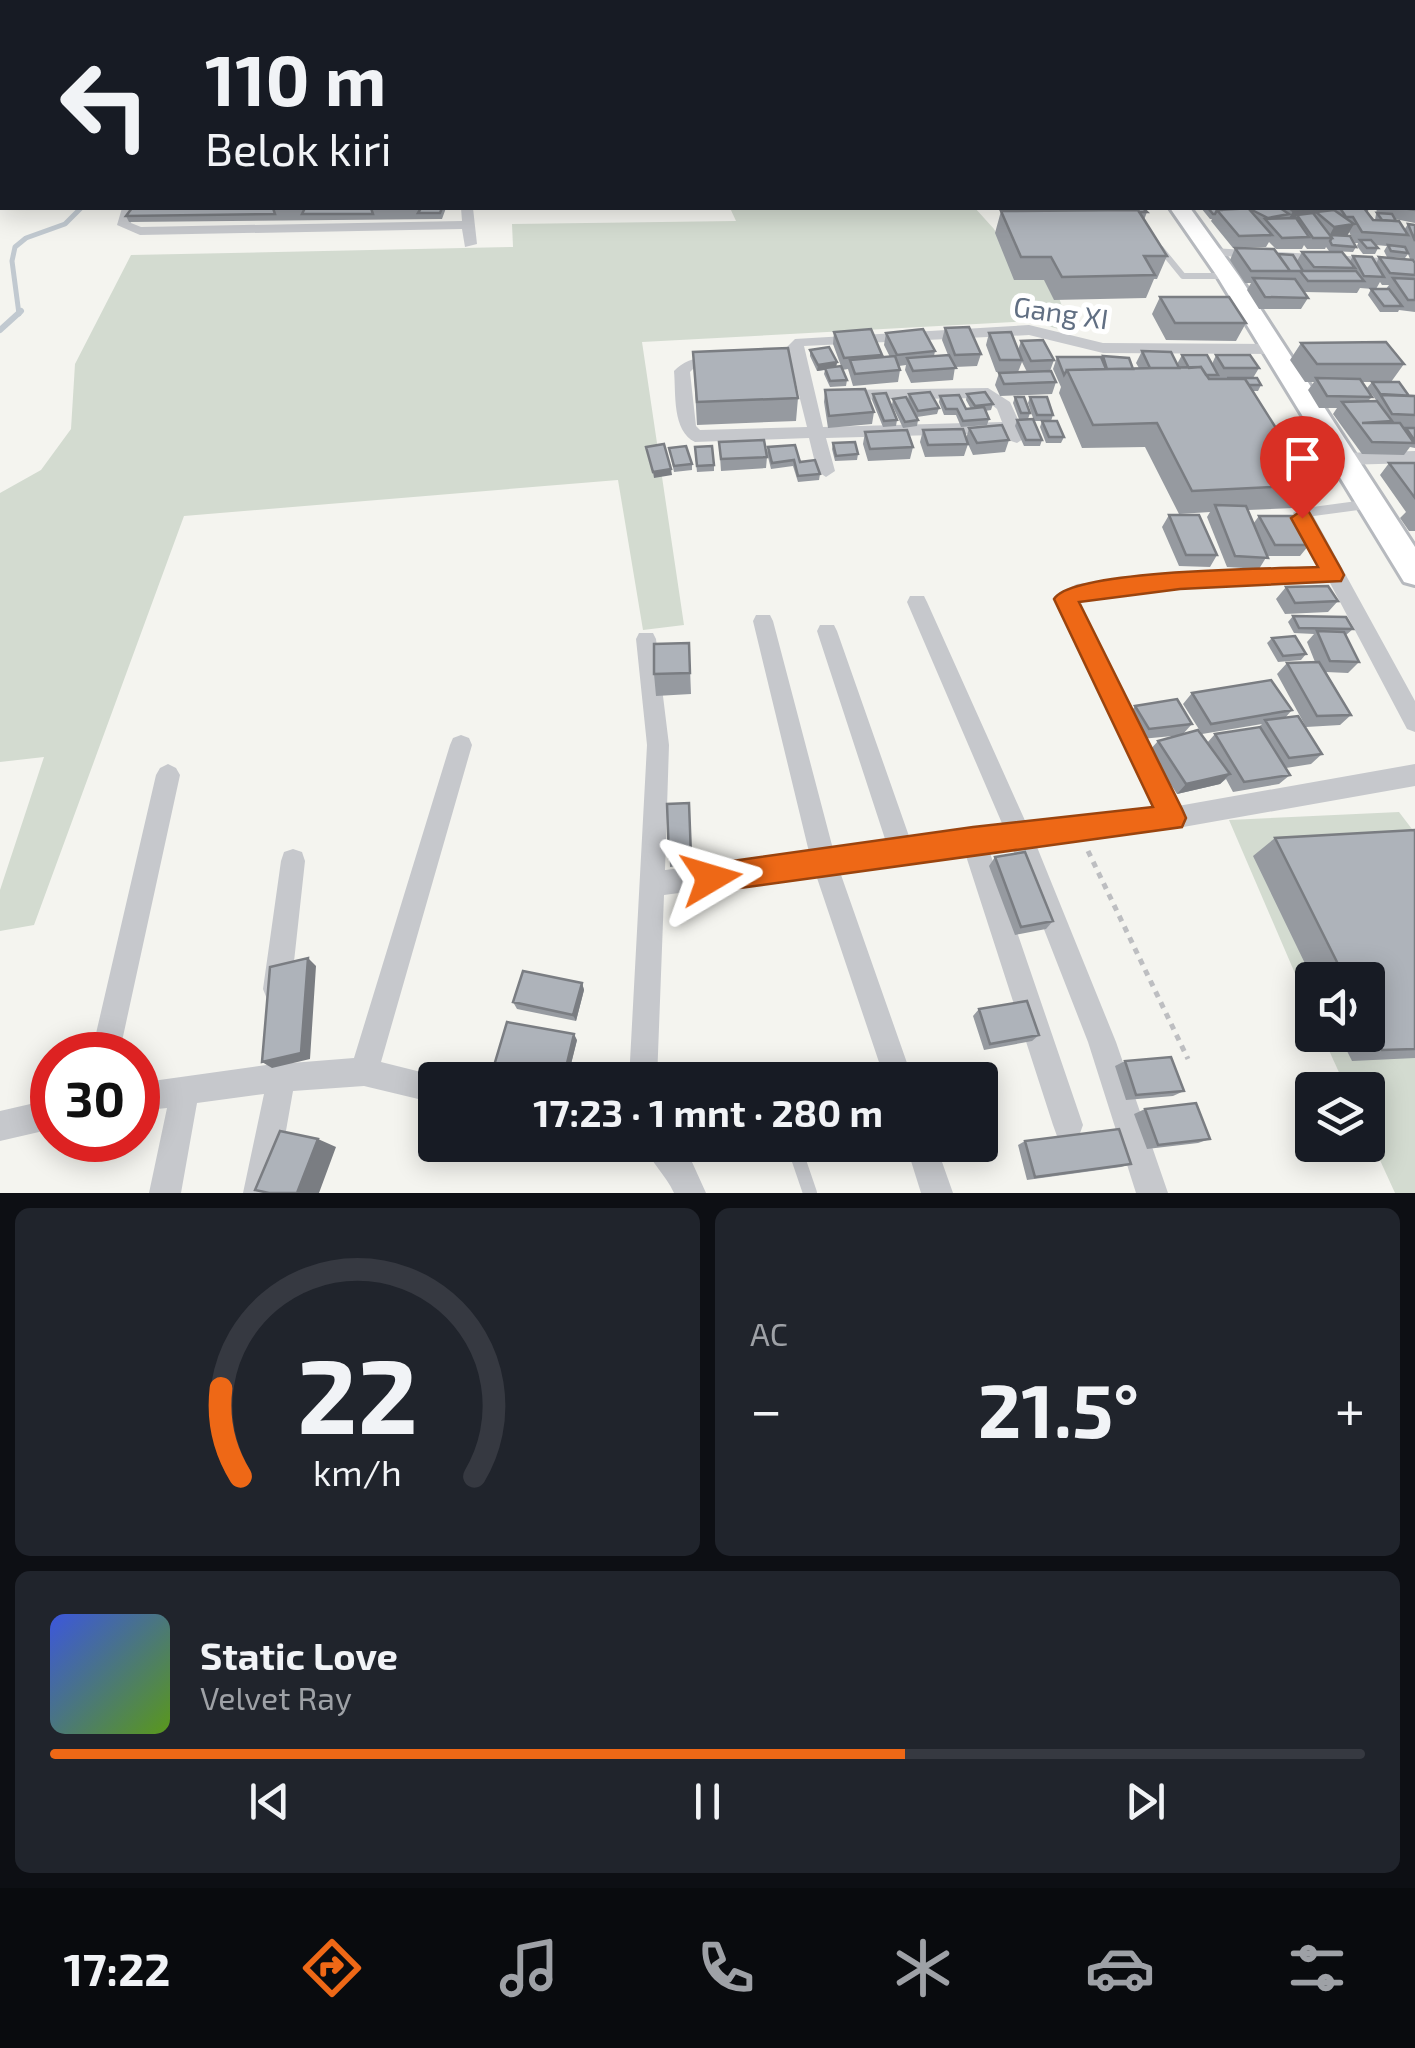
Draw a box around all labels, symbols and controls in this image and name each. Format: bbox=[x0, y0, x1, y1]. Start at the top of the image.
text: 110 m bbox=[205, 36, 386, 120]
icon: left bbox=[40, 40, 170, 170]
text: Belok kiri bbox=[205, 121, 392, 175]
street label: Gang XI bbox=[1011, 289, 1111, 335]
pin bbox=[1260, 416, 1345, 519]
icon: arrive bbox=[1275, 431, 1330, 486]
position arrow bbox=[659, 826, 763, 930]
map controls bbox=[1295, 962, 1385, 1162]
button: sound bbox=[1295, 962, 1385, 1052]
speed limit sign: 30 bbox=[30, 1032, 160, 1162]
button: layers bbox=[1295, 1072, 1385, 1162]
text: 17:23 · 1 mnt · 280 m bbox=[533, 1089, 883, 1135]
text: AC bbox=[750, 1314, 788, 1352]
text: 22 bbox=[297, 1330, 418, 1455]
text: 21.5° bbox=[978, 1363, 1139, 1453]
text: − bbox=[750, 1375, 782, 1441]
text: + bbox=[1335, 1375, 1365, 1441]
text: km/h bbox=[313, 1450, 402, 1493]
text: Static Love bbox=[200, 1632, 398, 1678]
text: Velvet Ray bbox=[200, 1678, 352, 1716]
icon: previous bbox=[242, 1774, 297, 1829]
icon: pause bbox=[680, 1774, 735, 1829]
icon: next bbox=[1118, 1774, 1173, 1829]
icon: directions bbox=[297, 1933, 367, 2003]
icon: music bbox=[494, 1933, 564, 2003]
icon: phone bbox=[691, 1933, 761, 2003]
icon: climate bbox=[888, 1933, 958, 2003]
icon: car bbox=[1085, 1933, 1155, 2003]
icon: filters bbox=[1282, 1933, 1352, 2003]
text: 17:22 bbox=[63, 1941, 170, 1995]

